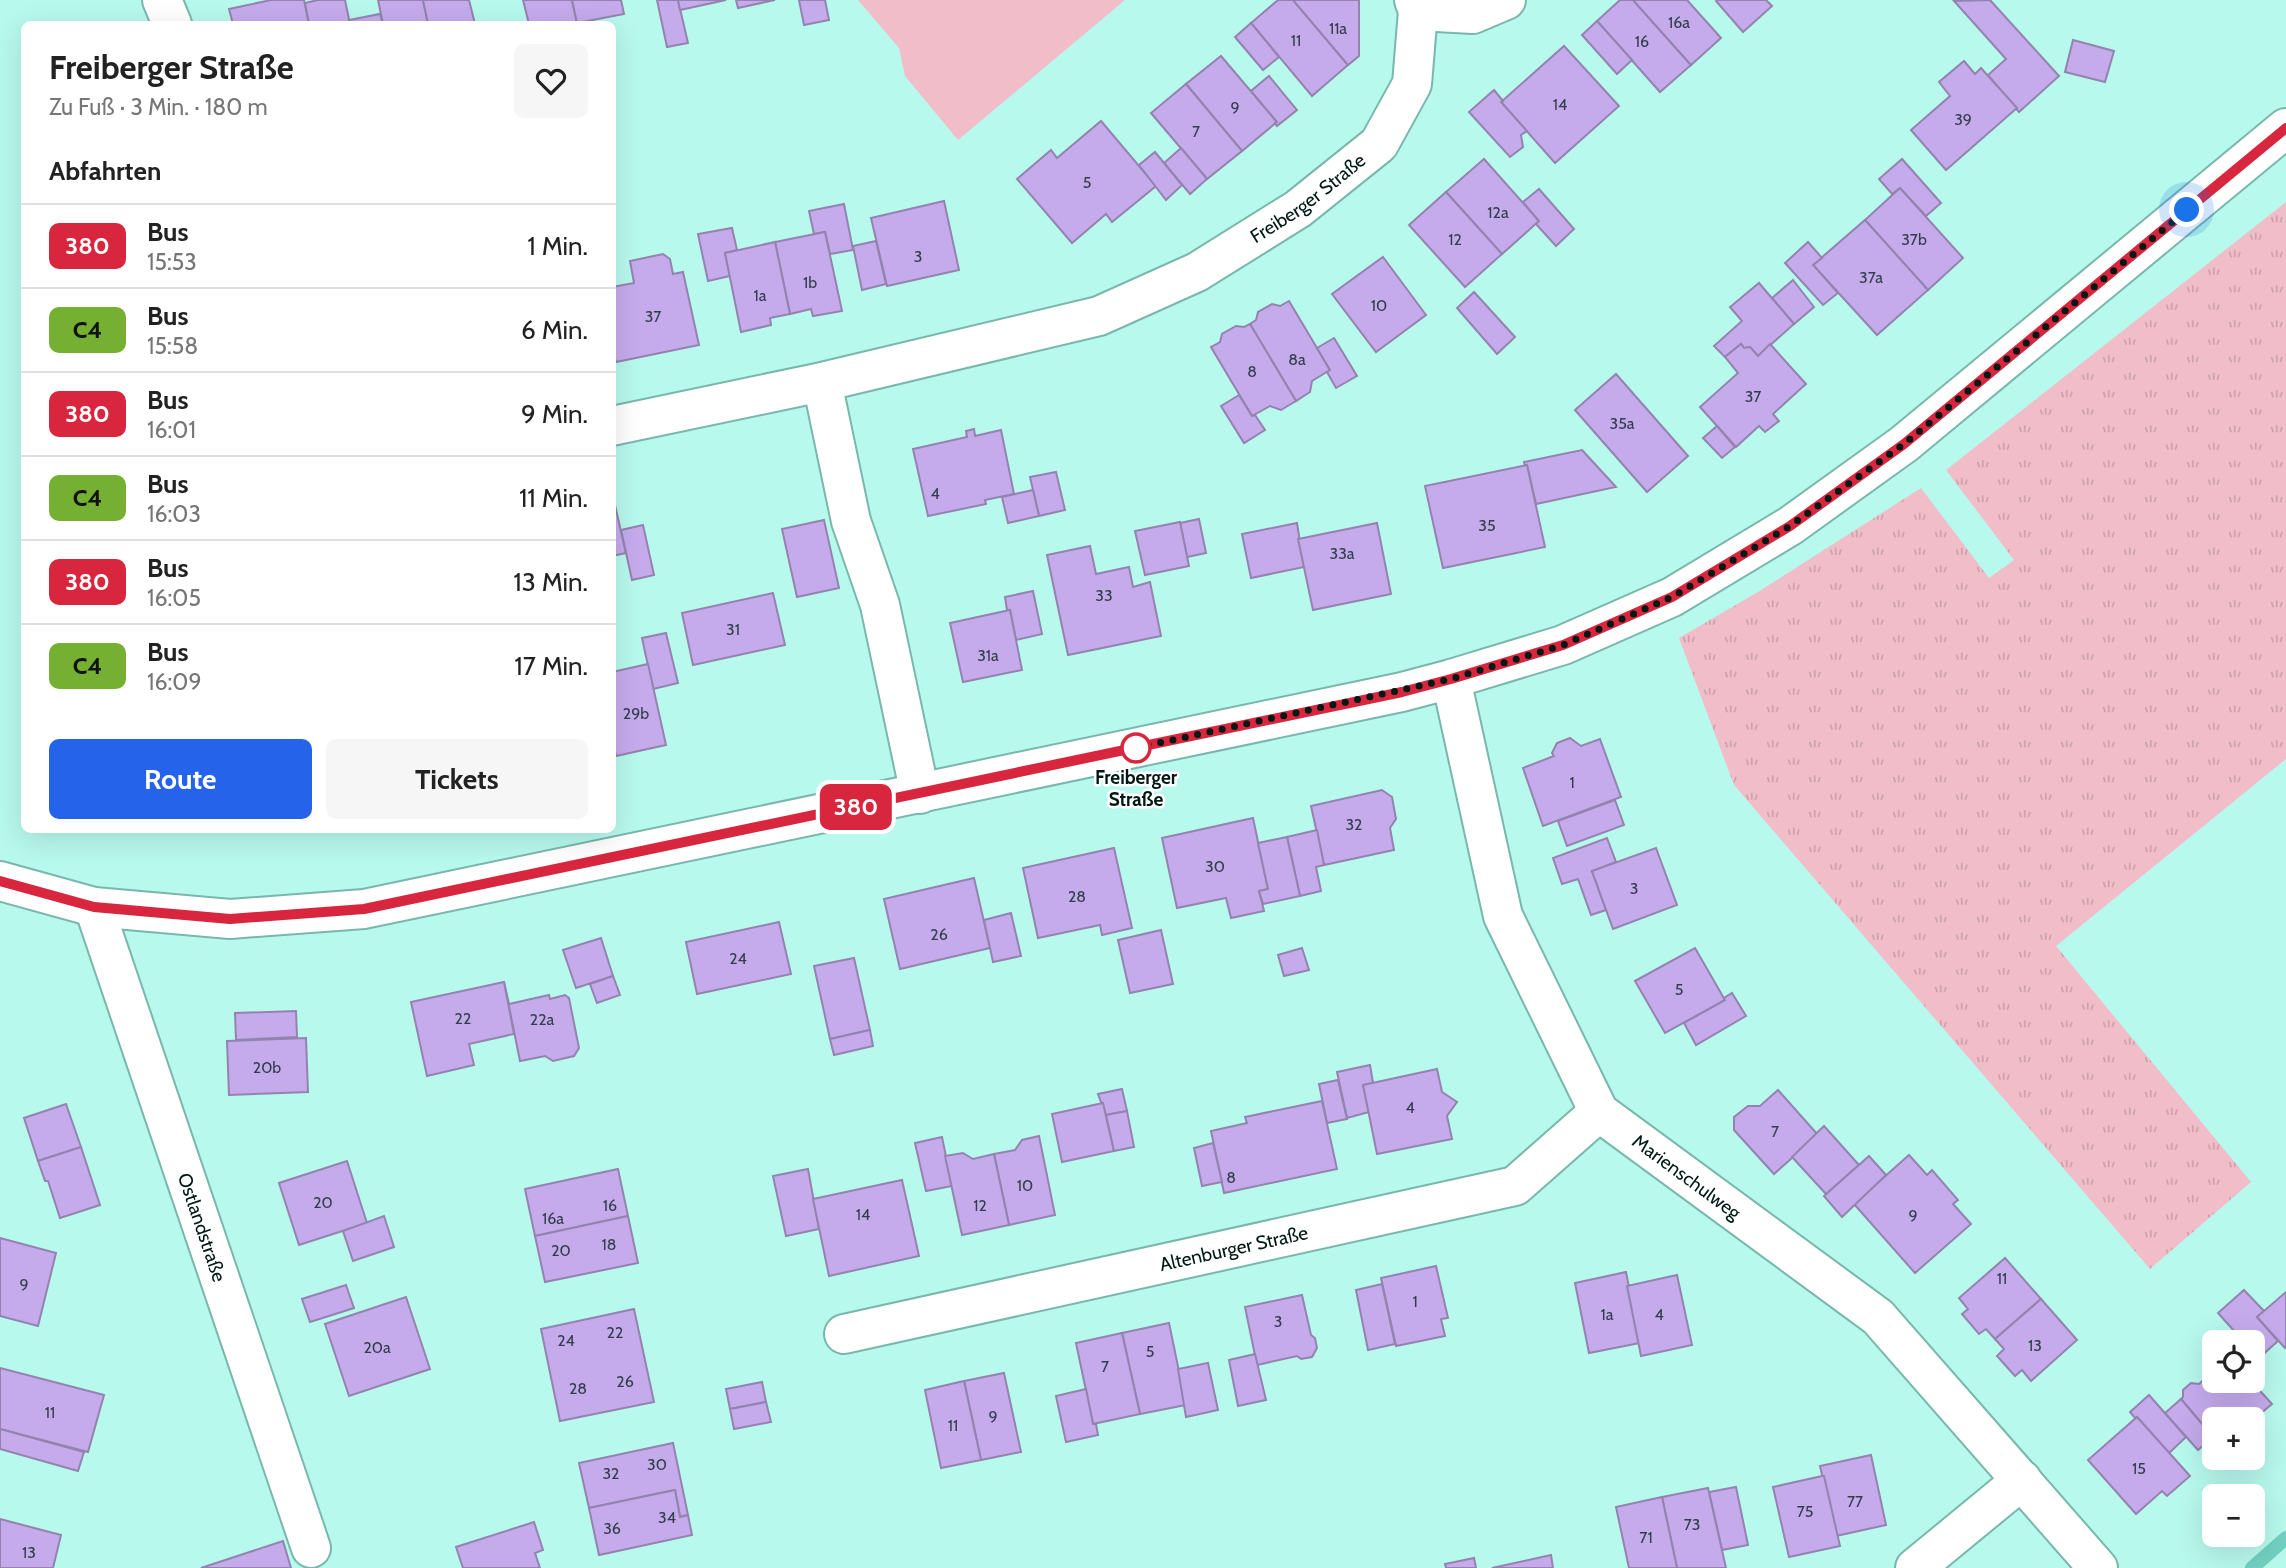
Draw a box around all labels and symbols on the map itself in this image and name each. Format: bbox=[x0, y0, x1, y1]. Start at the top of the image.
house number: 16a bbox=[1668, 13, 1690, 32]
house number: 11a bbox=[1329, 19, 1347, 38]
house number: 11 bbox=[1291, 31, 1301, 50]
house number: 16 bbox=[1635, 32, 1649, 51]
house number: 14 bbox=[1553, 95, 1567, 114]
house number: 9 bbox=[1230, 98, 1240, 117]
house number: 39 bbox=[1954, 110, 1972, 129]
house number: 7 bbox=[1192, 122, 1200, 141]
street label: Freiberger Straße bbox=[1246, 148, 1370, 248]
house number: 5 bbox=[1083, 173, 1091, 192]
your location bbox=[2169, 192, 2204, 227]
house number: 12a bbox=[1487, 203, 1509, 222]
house number: 12 bbox=[1448, 230, 1462, 249]
house number: 37b bbox=[1901, 230, 1927, 249]
house number: 3 bbox=[914, 247, 922, 266]
house number: 37a bbox=[1859, 268, 1883, 287]
house number: 1b bbox=[803, 273, 817, 292]
house number: 1a bbox=[754, 286, 767, 305]
house number: 10 bbox=[1371, 296, 1387, 315]
house number: 37 bbox=[645, 307, 661, 326]
house number: 8a bbox=[1288, 350, 1306, 369]
house number: 8 bbox=[1247, 362, 1257, 381]
house number: 37 bbox=[1745, 387, 1761, 406]
house number: 35a bbox=[1610, 414, 1635, 433]
house number: 4 bbox=[930, 484, 940, 503]
house number: 35 bbox=[1478, 516, 1496, 535]
house number: 33a bbox=[1330, 544, 1355, 563]
house number: 33 bbox=[1095, 586, 1113, 605]
house number: 31 bbox=[726, 620, 740, 639]
house number: 31a bbox=[977, 646, 999, 665]
house number: 29b bbox=[623, 704, 649, 723]
marker: Freiberger Straße bbox=[1121, 733, 1151, 763]
place label: Freiberger Straße bbox=[1095, 766, 1178, 811]
house number: 1 bbox=[1569, 773, 1575, 792]
line badge: 380 bbox=[816, 784, 896, 830]
house number: 32 bbox=[1345, 815, 1363, 834]
house number: 30 bbox=[1205, 857, 1225, 876]
house number: 3 bbox=[1630, 879, 1638, 898]
house number: 28 bbox=[1068, 887, 1086, 906]
house number: 26 bbox=[930, 925, 948, 944]
house number: 24 bbox=[729, 949, 747, 968]
house number: 5 bbox=[1675, 980, 1683, 999]
house number: 22 bbox=[455, 1009, 471, 1028]
house number: 22a bbox=[530, 1010, 555, 1029]
house number: 20b bbox=[253, 1058, 281, 1077]
house number: 4 bbox=[1405, 1098, 1415, 1117]
house number: 7 bbox=[1771, 1122, 1779, 1141]
street label: Marienschulweg bbox=[1628, 1129, 1746, 1224]
house number: 8 bbox=[1226, 1168, 1236, 1187]
street label: Ostlandstraße bbox=[173, 1170, 232, 1285]
house number: 10 bbox=[1017, 1176, 1033, 1195]
house number: 20 bbox=[313, 1193, 333, 1212]
house number: 16 bbox=[603, 1196, 617, 1215]
house number: 12 bbox=[973, 1196, 987, 1215]
house number: 14 bbox=[856, 1205, 870, 1224]
house number: 9 bbox=[1908, 1206, 1918, 1225]
house number: 16a bbox=[542, 1209, 564, 1228]
street label: Altenburger Straße bbox=[1157, 1220, 1310, 1276]
house number: 18 bbox=[602, 1235, 616, 1254]
house number: 20 bbox=[551, 1241, 571, 1260]
house number: 11 bbox=[1997, 1269, 2007, 1288]
house number: 9 bbox=[19, 1275, 29, 1294]
house number: 1 bbox=[1412, 1292, 1418, 1311]
house number: 1a bbox=[1601, 1305, 1614, 1324]
house number: 4 bbox=[1654, 1305, 1664, 1324]
house number: 3 bbox=[1274, 1312, 1282, 1331]
house number: 22 bbox=[607, 1323, 623, 1342]
house number: 24 bbox=[557, 1331, 575, 1350]
house number: 13 bbox=[2028, 1336, 2042, 1355]
house number: 20a bbox=[363, 1338, 391, 1357]
house number: 5 bbox=[1146, 1342, 1154, 1361]
house number: 7 bbox=[1101, 1357, 1109, 1376]
house number: 26 bbox=[616, 1372, 634, 1391]
house number: 28 bbox=[569, 1379, 587, 1398]
house number: 11 bbox=[45, 1403, 55, 1422]
house number: 9 bbox=[988, 1407, 998, 1426]
house number: 11 bbox=[948, 1416, 958, 1435]
house number: 30 bbox=[647, 1455, 667, 1474]
house number: 15 bbox=[2132, 1459, 2146, 1478]
house number: 32 bbox=[602, 1464, 620, 1483]
house number: 77 bbox=[1847, 1492, 1863, 1511]
house number: 75 bbox=[1797, 1502, 1813, 1521]
house number: 34 bbox=[658, 1508, 676, 1527]
house number: 73 bbox=[1684, 1515, 1700, 1534]
house number: 36 bbox=[603, 1519, 621, 1538]
house number: 71 bbox=[1639, 1528, 1653, 1547]
house number: 13 bbox=[22, 1543, 36, 1562]

